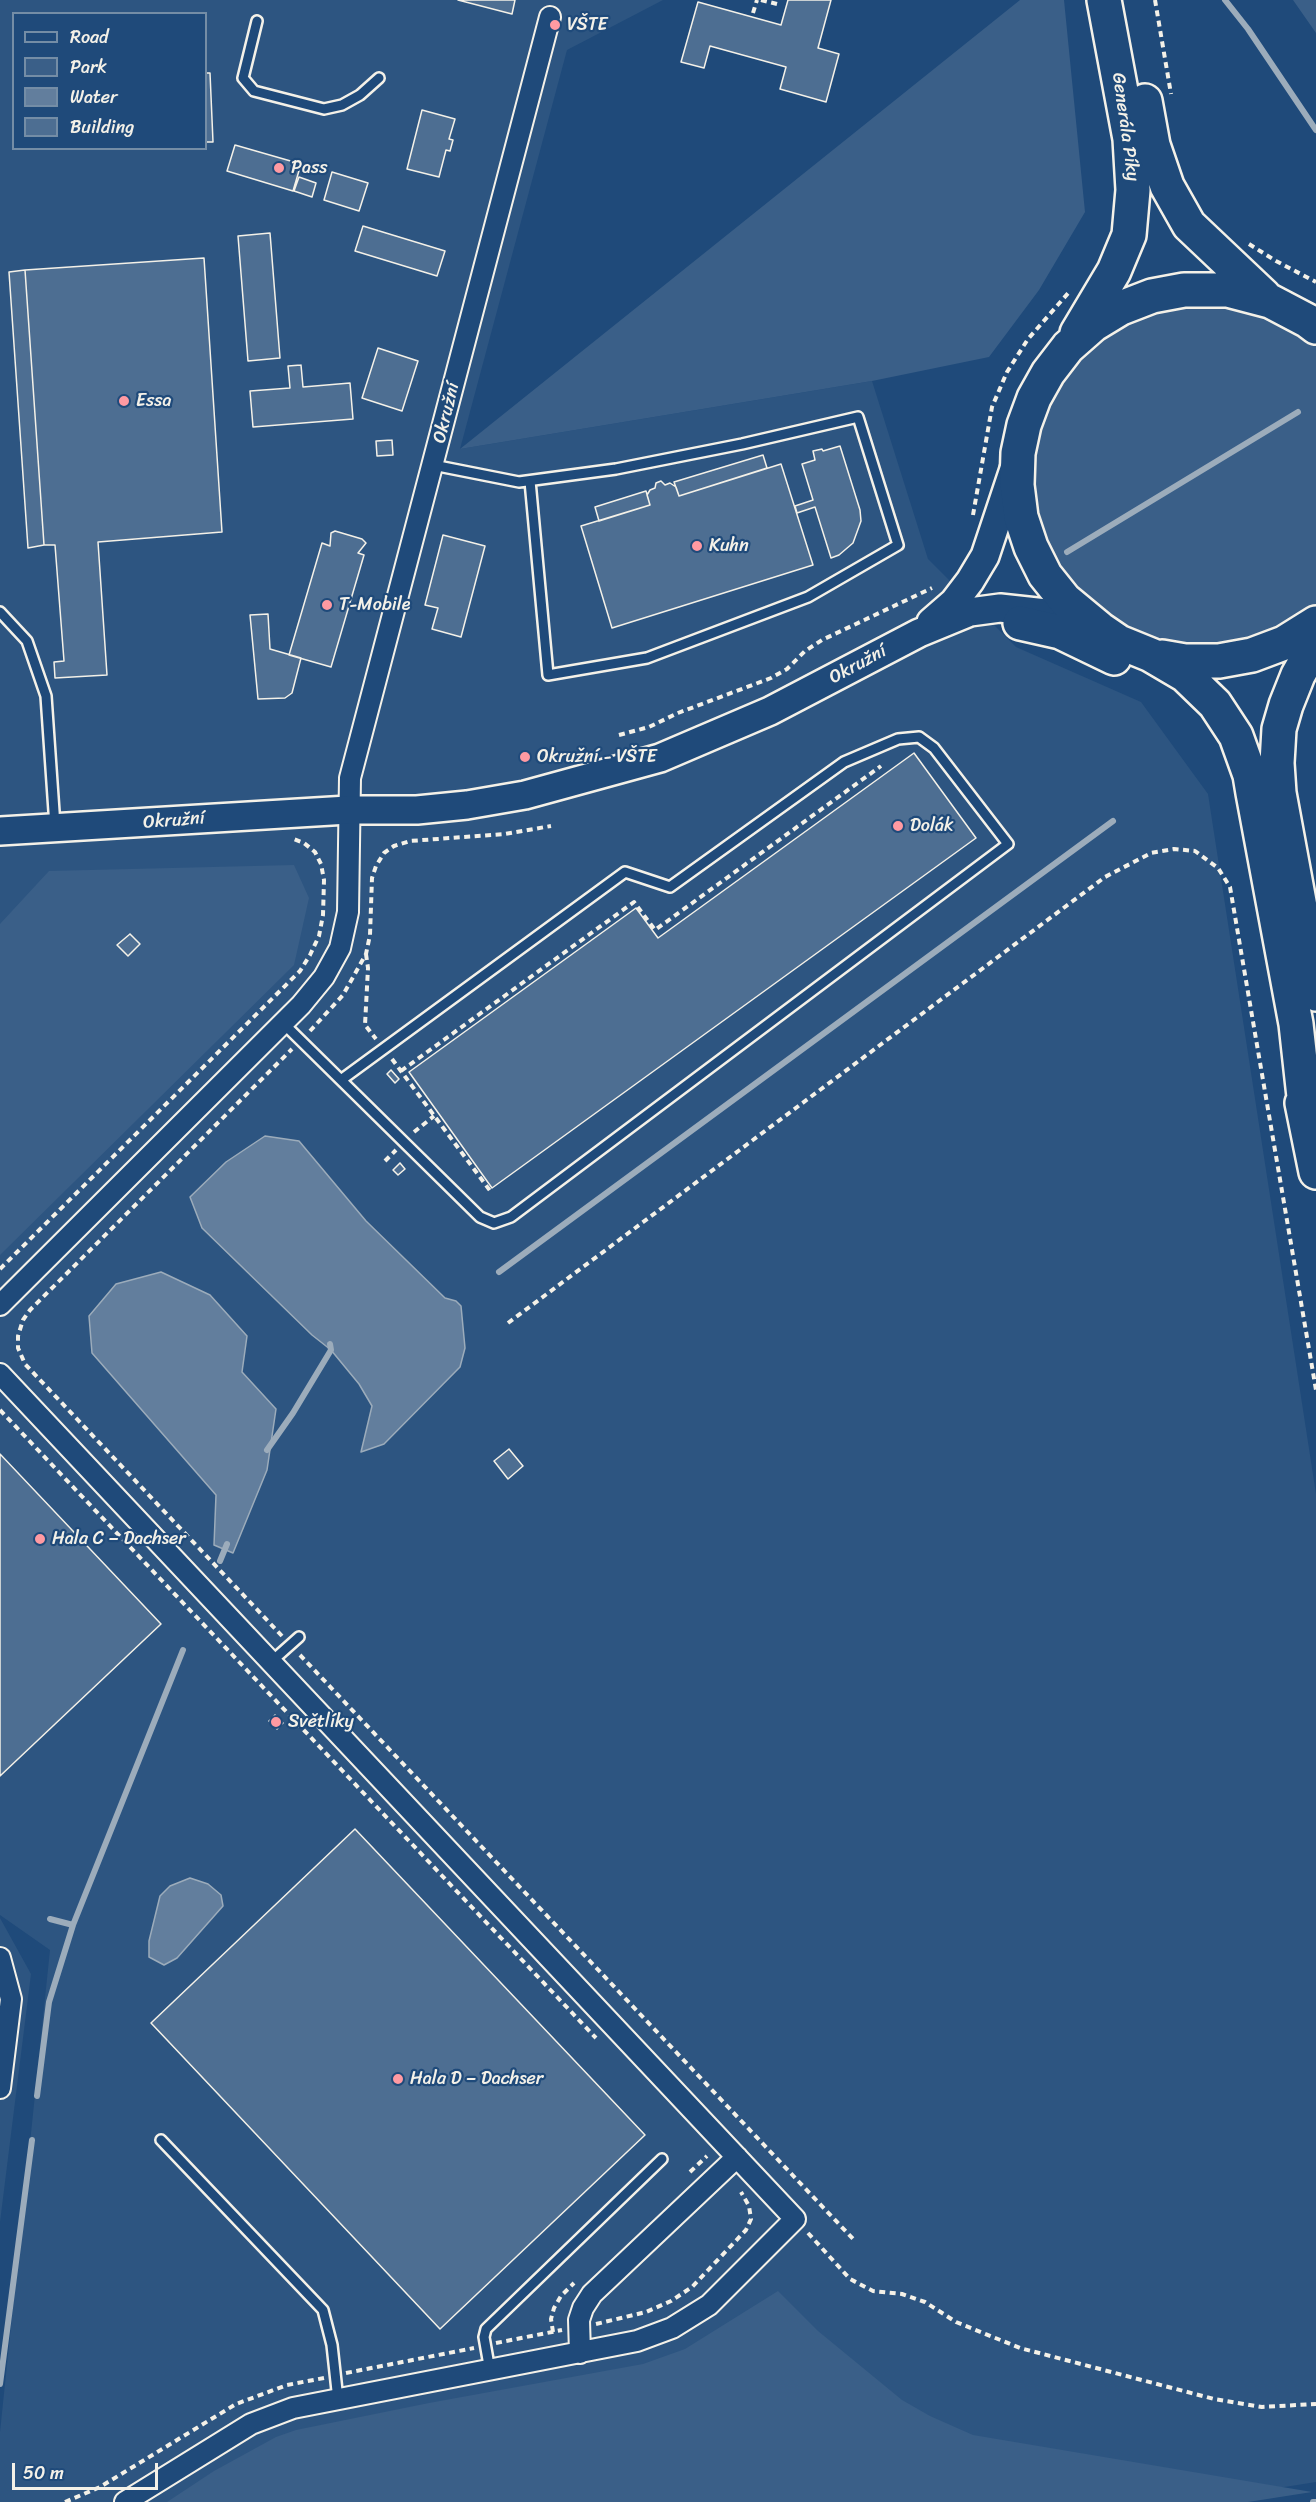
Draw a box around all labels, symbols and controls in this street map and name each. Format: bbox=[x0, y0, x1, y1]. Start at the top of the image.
legend bbox=[12, 12, 207, 150]
place label: VŠTE bbox=[567, 14, 607, 36]
marker: VŠTE bbox=[548, 18, 562, 32]
text: Road bbox=[70, 21, 109, 53]
text: Park bbox=[70, 51, 107, 83]
street label: Generála Píky bbox=[1107, 71, 1143, 183]
text: Water bbox=[70, 81, 117, 113]
text: Building bbox=[70, 111, 134, 143]
place label: Pass bbox=[291, 157, 328, 179]
marker: Pass bbox=[272, 161, 286, 175]
street label: Okružní bbox=[429, 381, 465, 445]
place label: Essa bbox=[136, 390, 172, 412]
marker: Essa bbox=[117, 394, 131, 408]
place label: Kuhn bbox=[709, 535, 749, 557]
marker: Kuhn bbox=[690, 539, 704, 553]
place label: T-Mobile bbox=[339, 594, 411, 616]
marker: T-Mobile bbox=[320, 598, 334, 612]
street label: Okružní bbox=[826, 641, 890, 689]
place label: Okružní - VŠTE bbox=[537, 746, 657, 768]
marker: Okružní - VŠTE bbox=[518, 750, 532, 764]
street label: Okružní bbox=[143, 808, 205, 834]
place label: Dolák bbox=[910, 815, 954, 837]
marker: Dolák bbox=[891, 819, 905, 833]
place label: Hala C – Dachser bbox=[52, 1528, 186, 1550]
marker: Hala C – Dachser bbox=[33, 1532, 47, 1546]
place label: Světlíky bbox=[288, 1711, 354, 1733]
marker: Světlíky bbox=[269, 1715, 283, 1729]
place label: Hala D – Dachser bbox=[410, 2068, 543, 2090]
marker: Hala D – Dachser bbox=[391, 2072, 405, 2086]
scale bar bbox=[15, 2451, 160, 2489]
text: 50 m bbox=[23, 2457, 64, 2489]

